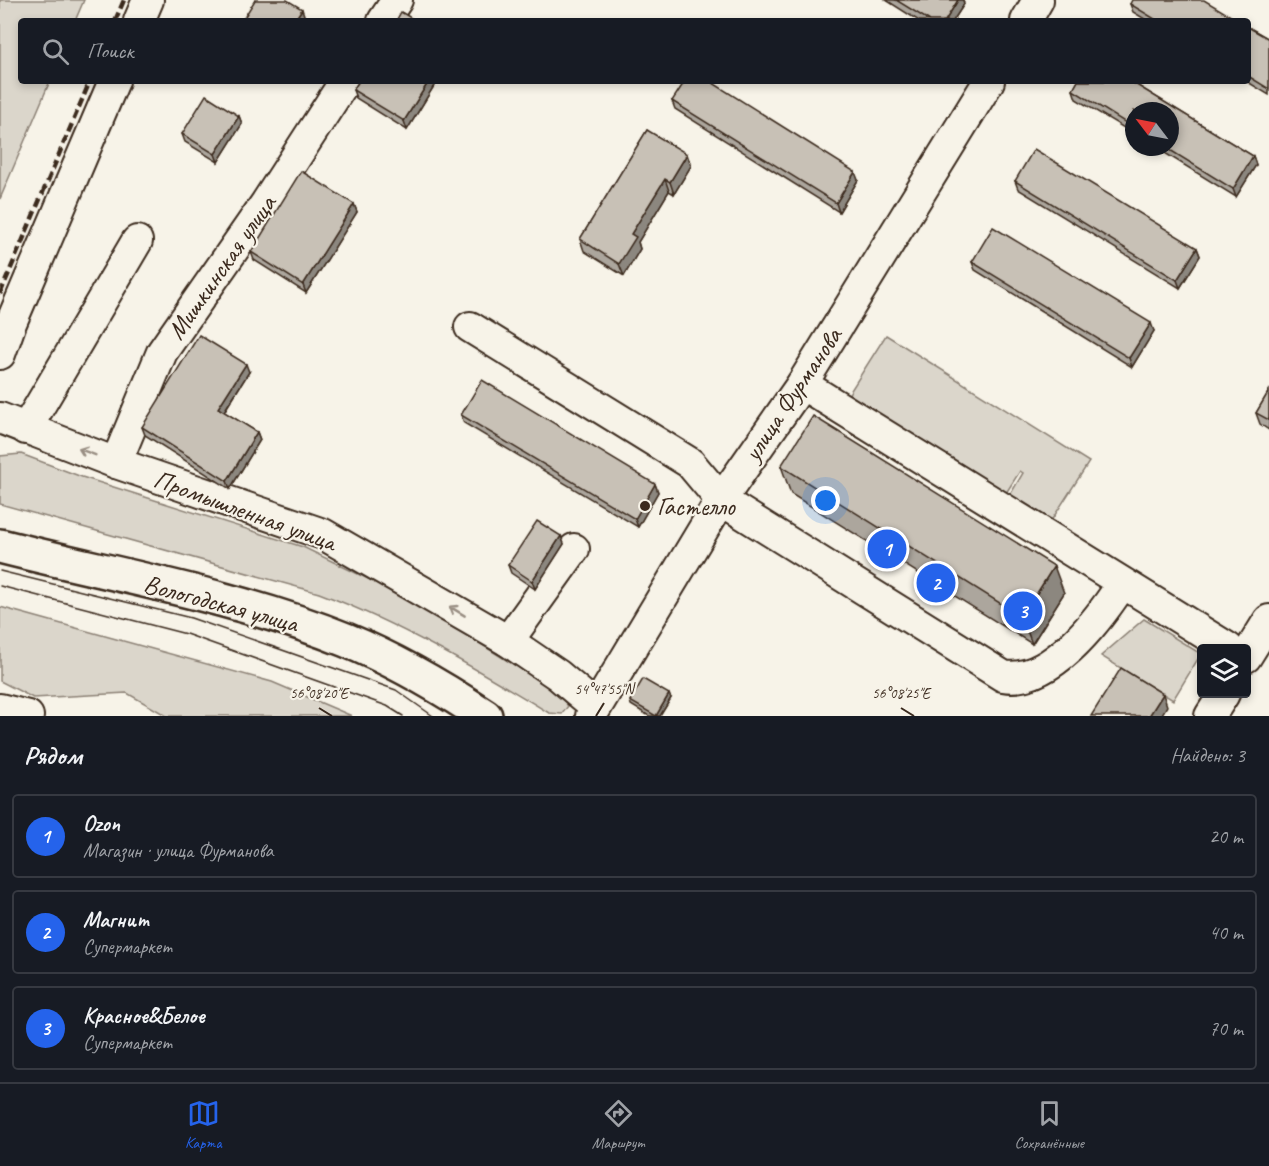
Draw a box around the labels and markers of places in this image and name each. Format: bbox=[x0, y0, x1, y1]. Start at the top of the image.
place label: Гастелло bbox=[657, 490, 736, 523]
marker: Гастелло bbox=[638, 499, 652, 513]
pin: 1 bbox=[868, 526, 906, 572]
pin: 2 bbox=[916, 560, 956, 606]
pin: 3 bbox=[1004, 588, 1042, 634]

